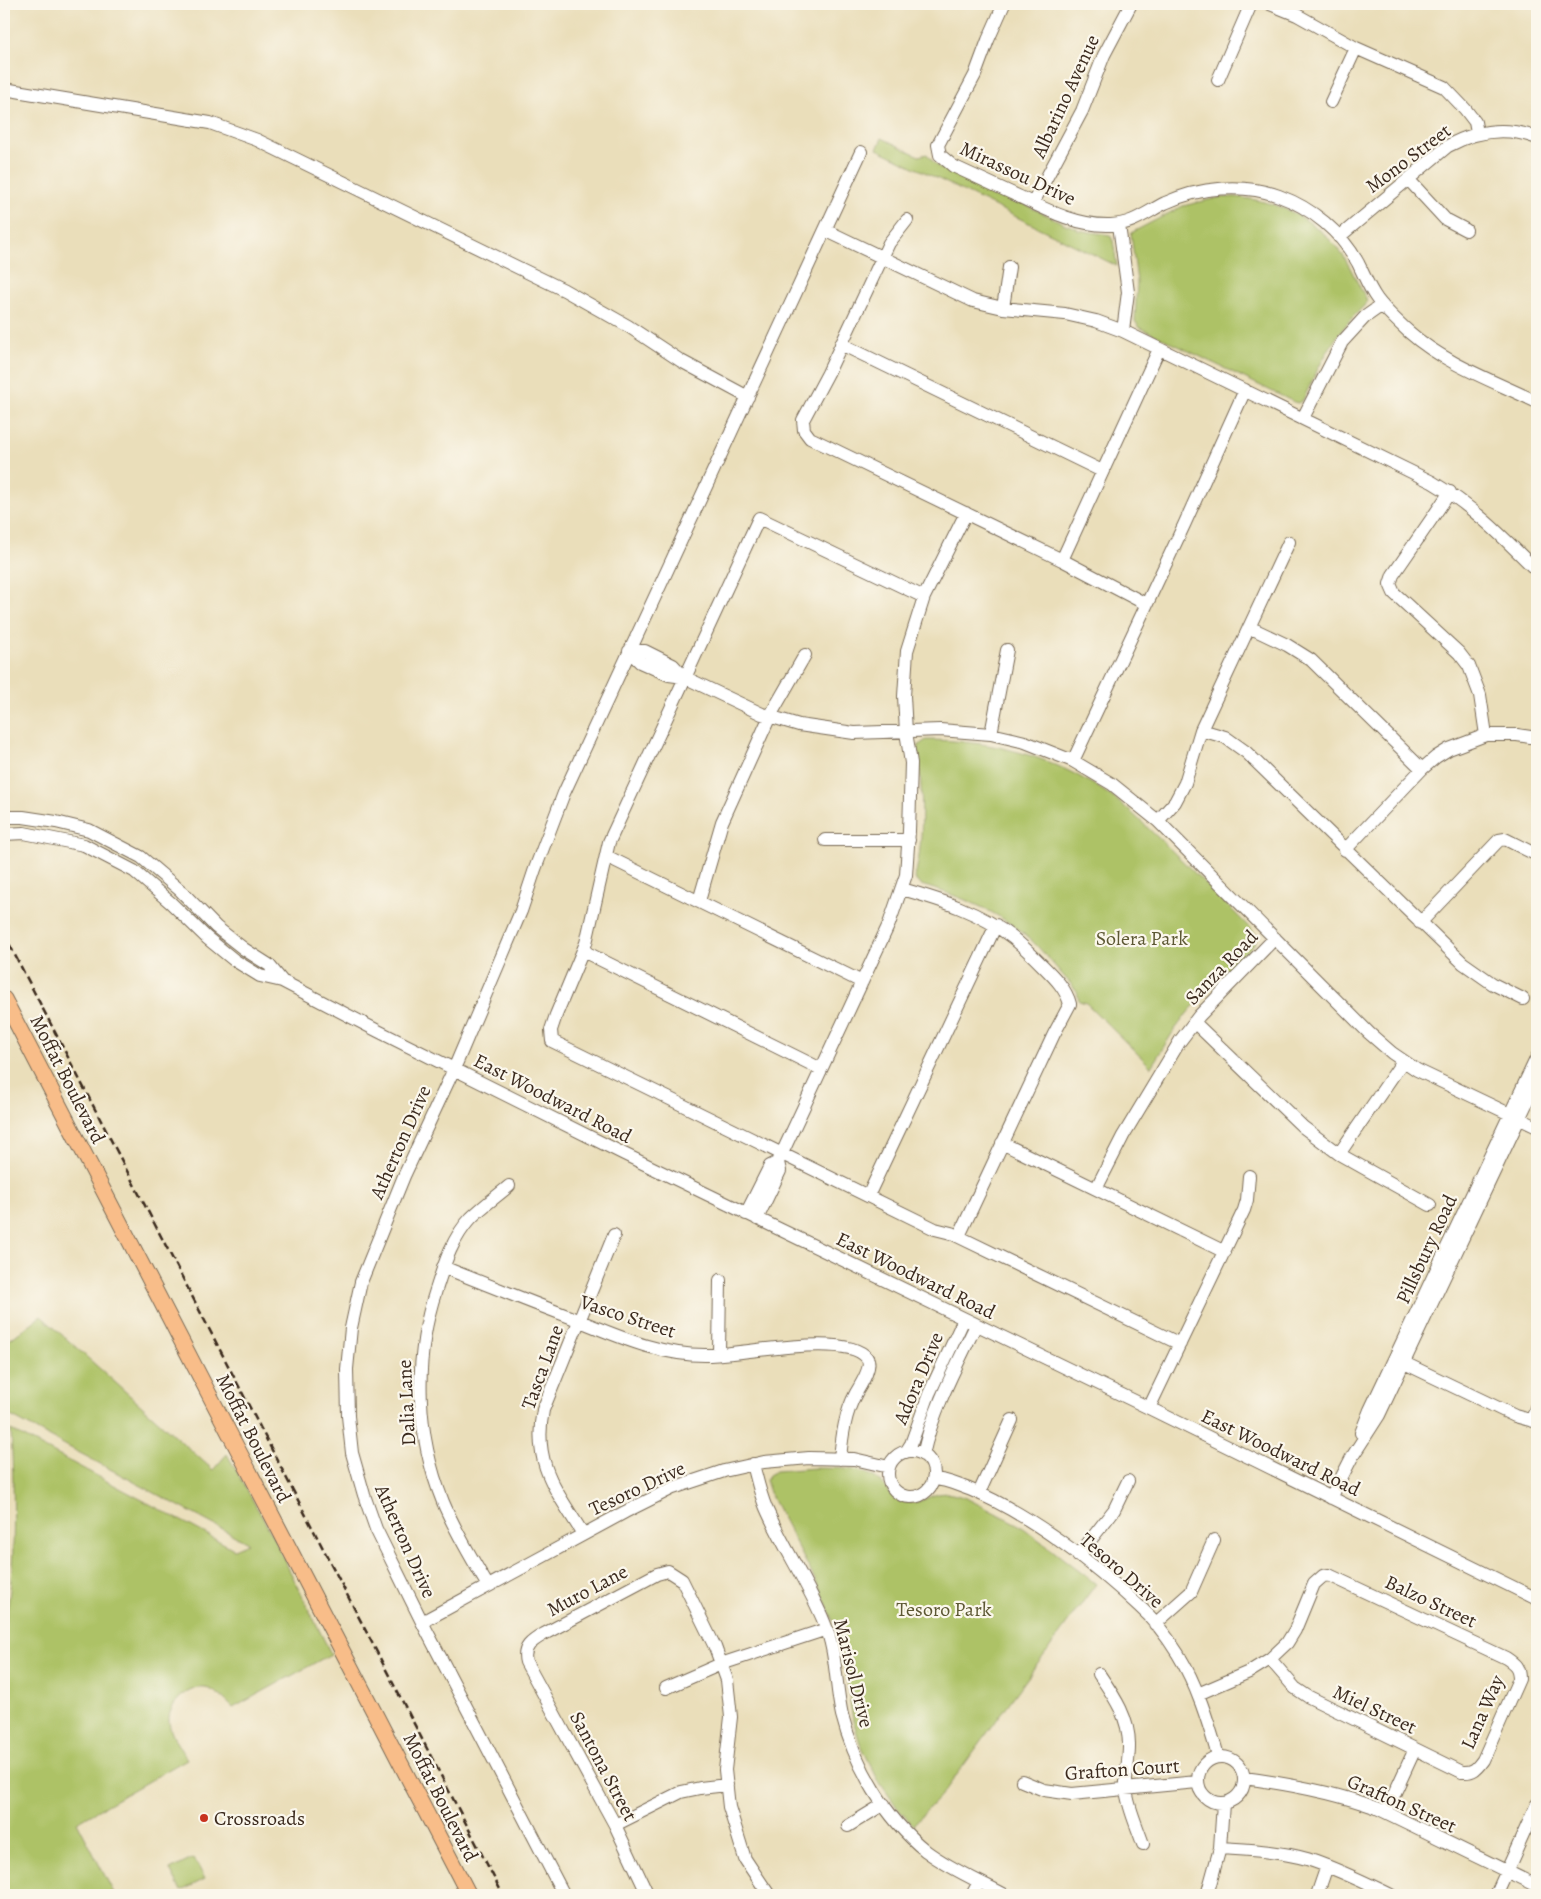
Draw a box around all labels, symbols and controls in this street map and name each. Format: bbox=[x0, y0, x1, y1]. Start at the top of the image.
street label: Albarino Avenue bbox=[1025, 30, 1106, 163]
street label: Mono Street bbox=[1360, 117, 1457, 199]
street label: Mirassou Drive bbox=[955, 135, 1080, 212]
street label: Sanza Road bbox=[1179, 924, 1264, 1011]
park label: Solera Park bbox=[1096, 925, 1188, 952]
street label: Moffat Boulevard bbox=[23, 1010, 112, 1149]
street label: East Woodward Road bbox=[469, 1047, 637, 1150]
street label: Atherton Drive bbox=[363, 1081, 438, 1204]
street label: Pillsbury Road bbox=[1389, 1190, 1464, 1308]
street label: East Woodward Road bbox=[832, 1225, 1000, 1326]
street label: Vasco Street bbox=[576, 1288, 680, 1345]
street label: Tasca Lane bbox=[515, 1321, 570, 1413]
street label: Adora Drive bbox=[887, 1328, 950, 1429]
street label: Dalia Lane bbox=[391, 1359, 422, 1447]
street label: Moffat Boulevard bbox=[209, 1369, 298, 1508]
street label: East Woodward Road bbox=[1197, 1402, 1365, 1503]
street label: Tesoro Drive bbox=[585, 1454, 690, 1522]
street label: Atherton Drive bbox=[368, 1479, 443, 1602]
street label: Tesoro Drive bbox=[1074, 1526, 1169, 1614]
street label: Muro Lane bbox=[542, 1558, 633, 1623]
street label: Balzo Street bbox=[1380, 1568, 1481, 1635]
park label: Tesoro Park bbox=[896, 1596, 992, 1623]
street label: Marisol Drive bbox=[827, 1616, 880, 1730]
street label: Lana Way bbox=[1454, 1670, 1511, 1754]
street label: Miel Street bbox=[1329, 1678, 1421, 1741]
street label: Santona Street bbox=[563, 1707, 644, 1826]
street label: Moffat Boulevard bbox=[396, 1728, 485, 1867]
street label: Grafton Court bbox=[1064, 1752, 1181, 1787]
street label: Grafton Street bbox=[1343, 1767, 1461, 1840]
place label: Crossroads bbox=[214, 1805, 305, 1832]
marker: Crossroads bbox=[198, 1812, 210, 1824]

